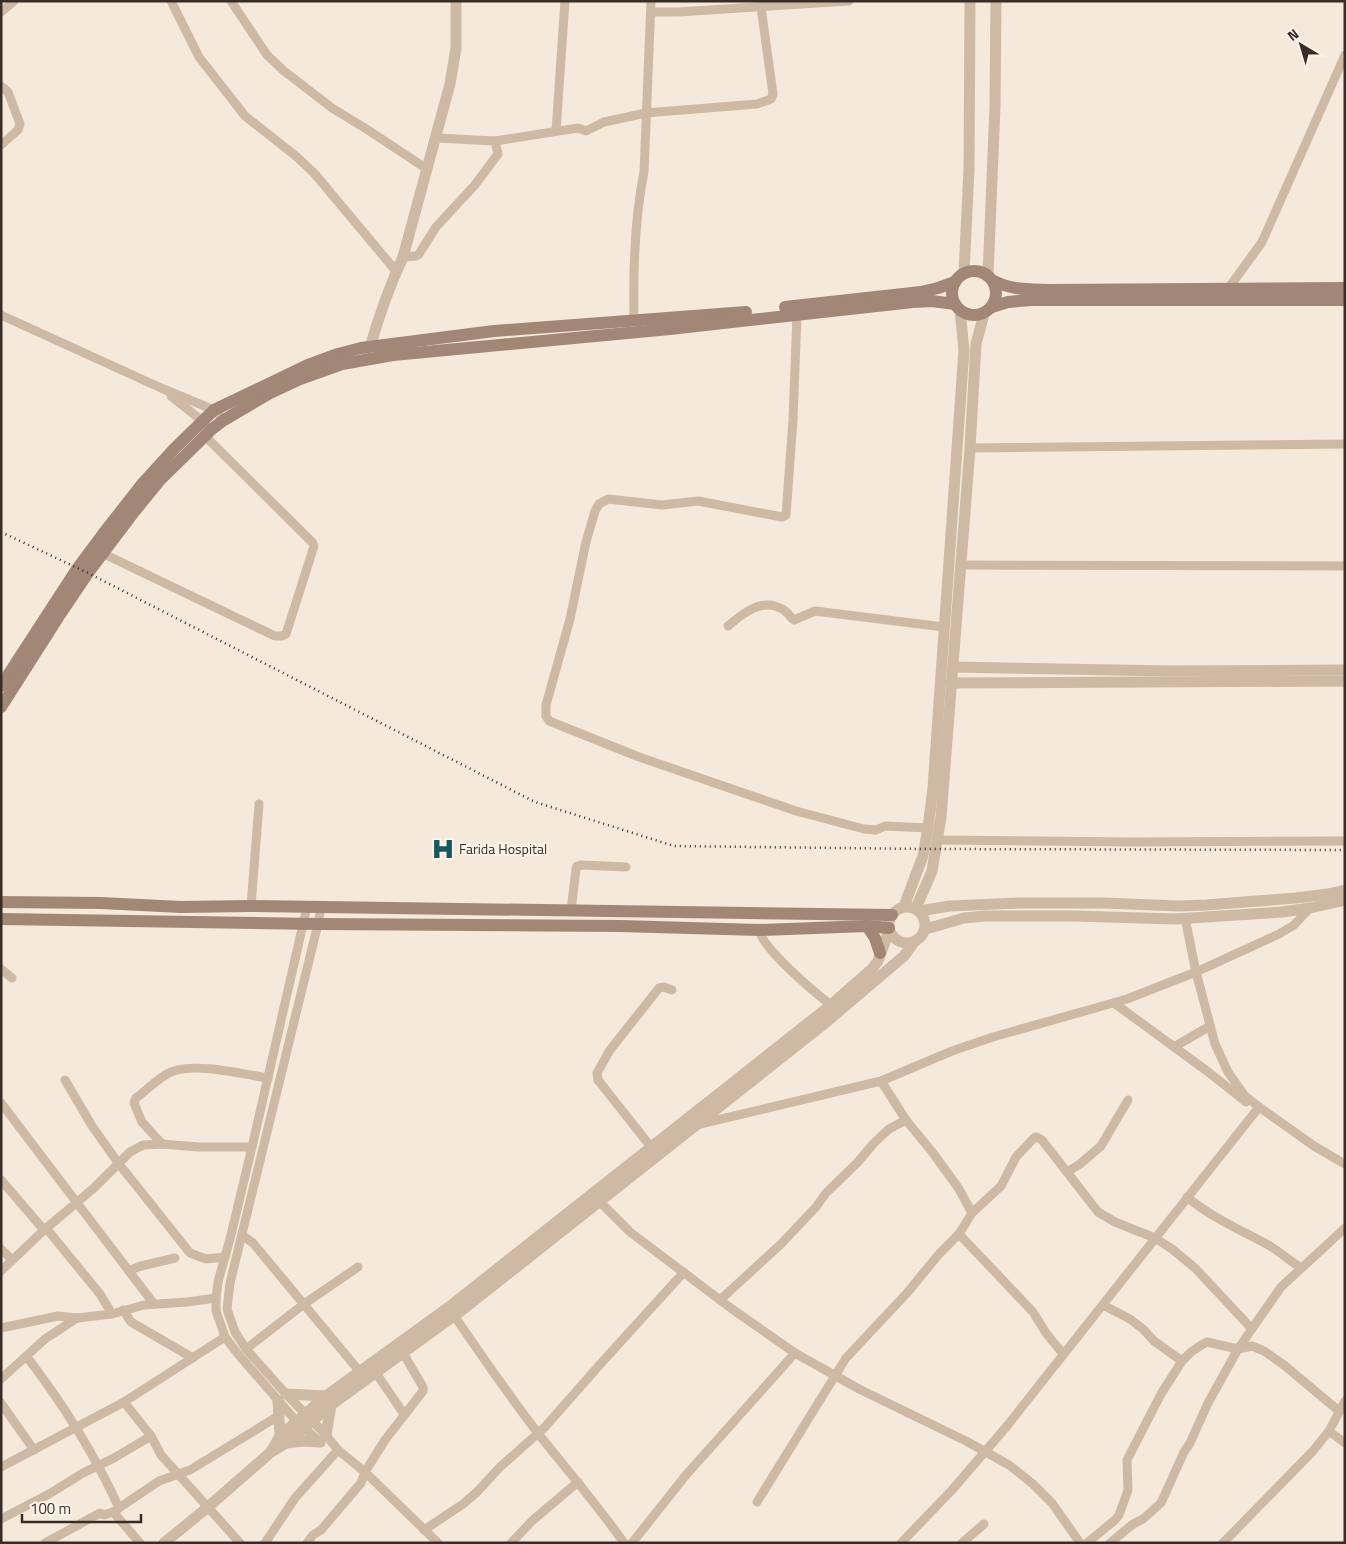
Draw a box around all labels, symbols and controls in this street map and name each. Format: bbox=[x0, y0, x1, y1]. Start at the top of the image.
north arrow bbox=[1276, 20, 1326, 70]
text: N bbox=[1282, 23, 1303, 46]
hospital icon: Farida Hospital bbox=[430, 836, 456, 862]
place label: Farida Hospital bbox=[459, 838, 547, 859]
scale bar bbox=[22, 1492, 141, 1524]
text: 100 m bbox=[30, 1497, 71, 1520]

